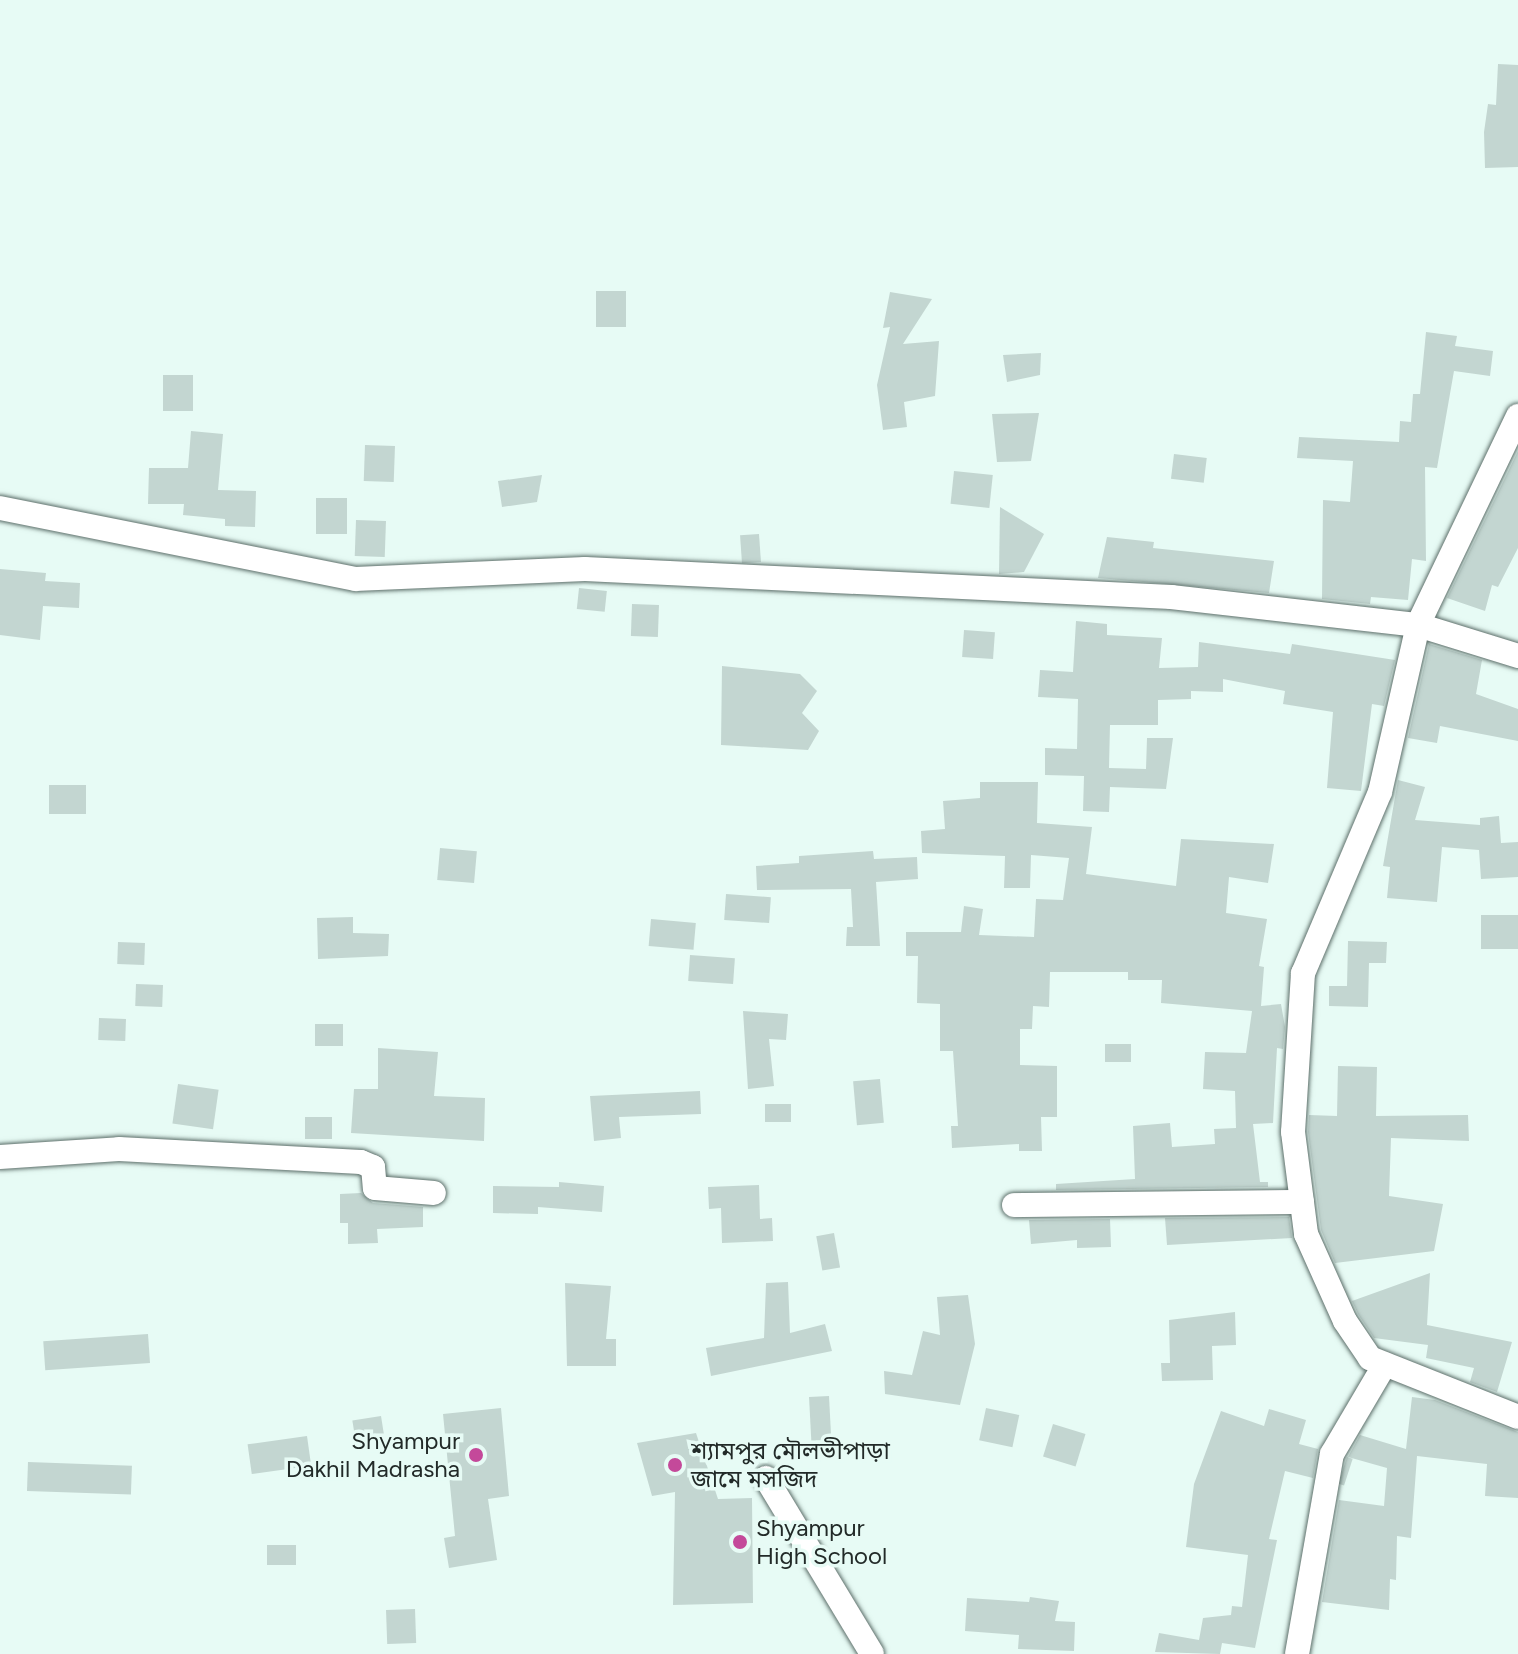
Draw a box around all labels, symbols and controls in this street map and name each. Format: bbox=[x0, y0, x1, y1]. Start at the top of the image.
place label: Shyampur Dakhil Madrasha bbox=[286, 1427, 460, 1483]
place label: শ্যামপুর মৌলভীপাড়া জামে মসজিদ bbox=[691, 1437, 890, 1493]
marker: Shyampur Dakhil Madrasha bbox=[467, 1446, 485, 1464]
marker: শ্যামপুর মৌলভীপাড়া জামে মসজিদ bbox=[666, 1456, 684, 1474]
place label: Shyampur High School bbox=[756, 1514, 887, 1570]
marker: Shyampur High School bbox=[731, 1533, 749, 1551]

